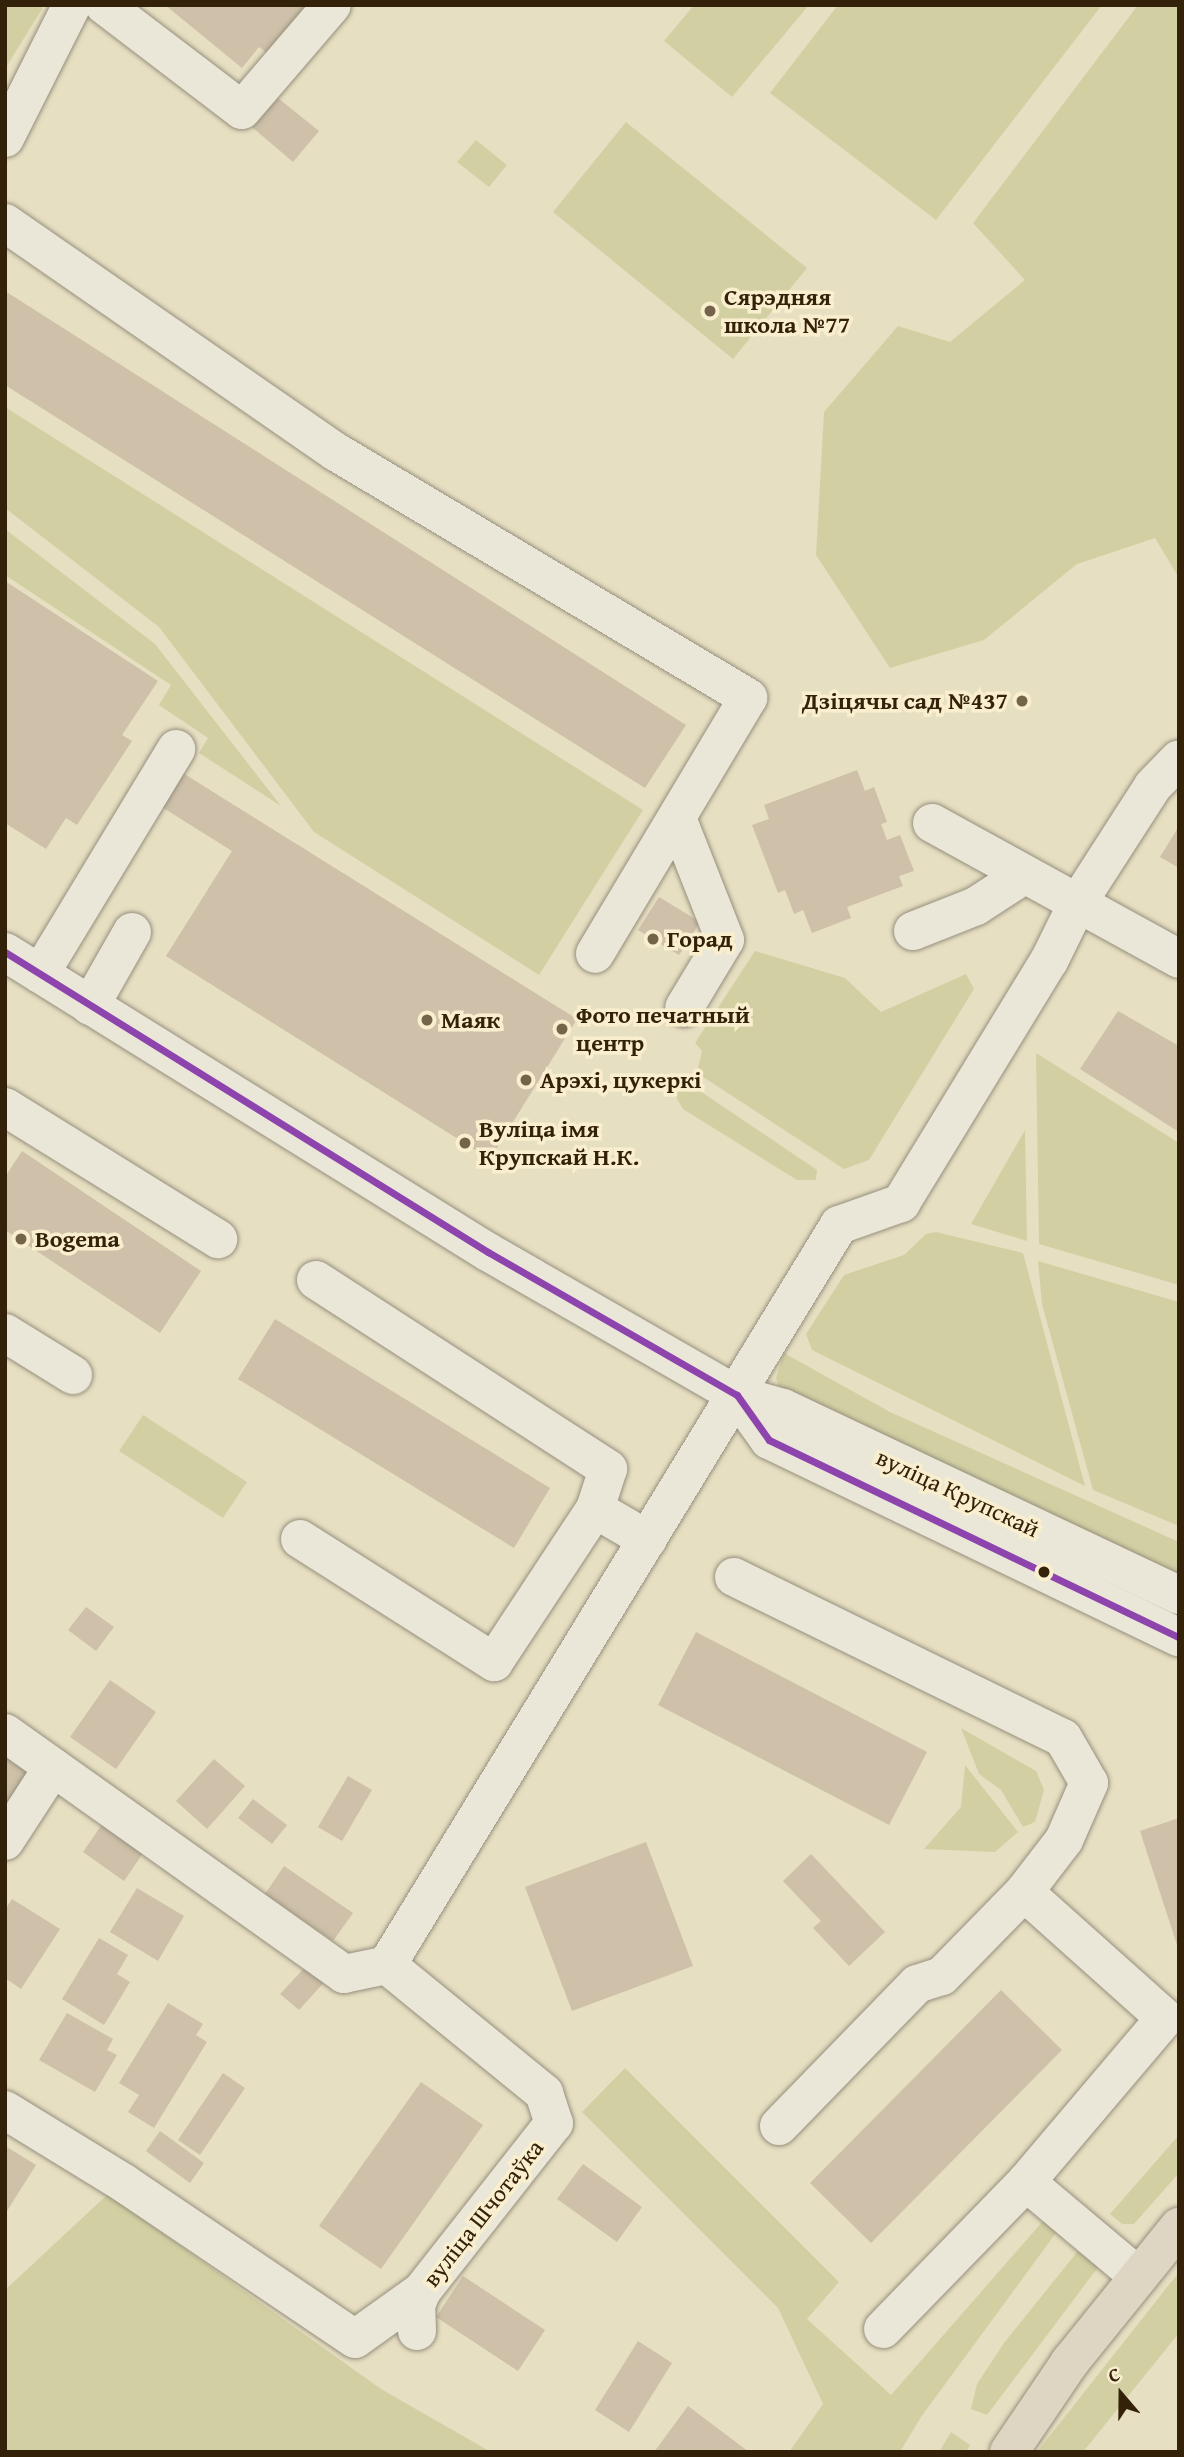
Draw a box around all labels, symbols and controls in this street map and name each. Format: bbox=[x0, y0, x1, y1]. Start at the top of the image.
place label: Сярэдняя школа №77 bbox=[724, 283, 850, 339]
marker: Сярэдняя школа №77 bbox=[702, 303, 718, 319]
place label: Дзіцячы сад №437 bbox=[802, 687, 1008, 715]
marker: Дзіцячы сад №437 bbox=[1014, 693, 1030, 709]
place label: Горад bbox=[667, 925, 733, 953]
marker: Горад bbox=[645, 931, 661, 947]
place label: Фото печатный центр bbox=[576, 1001, 750, 1057]
place label: Маяк bbox=[441, 1006, 500, 1034]
marker: Маяк bbox=[419, 1012, 435, 1028]
marker: Фото печатный центр bbox=[554, 1021, 570, 1037]
place label: Арэхі, цукеркі bbox=[540, 1066, 701, 1094]
marker: Арэхі, цукеркі bbox=[518, 1072, 534, 1088]
place label: Вуліца імя Крупскай Н.К. bbox=[479, 1115, 639, 1171]
marker: Вуліца імя Крупскай Н.К. bbox=[457, 1135, 473, 1151]
place label: Bogema bbox=[35, 1225, 120, 1253]
marker: Bogema bbox=[13, 1231, 29, 1247]
street label: вуліца Крупскай bbox=[872, 1443, 1044, 1543]
unlabelled marker bbox=[1037, 1565, 1051, 1579]
street label: вуліца Шчотаўка bbox=[417, 2134, 549, 2292]
north arrow bbox=[1086, 2359, 1156, 2429]
text: С bbox=[1104, 2359, 1124, 2389]

